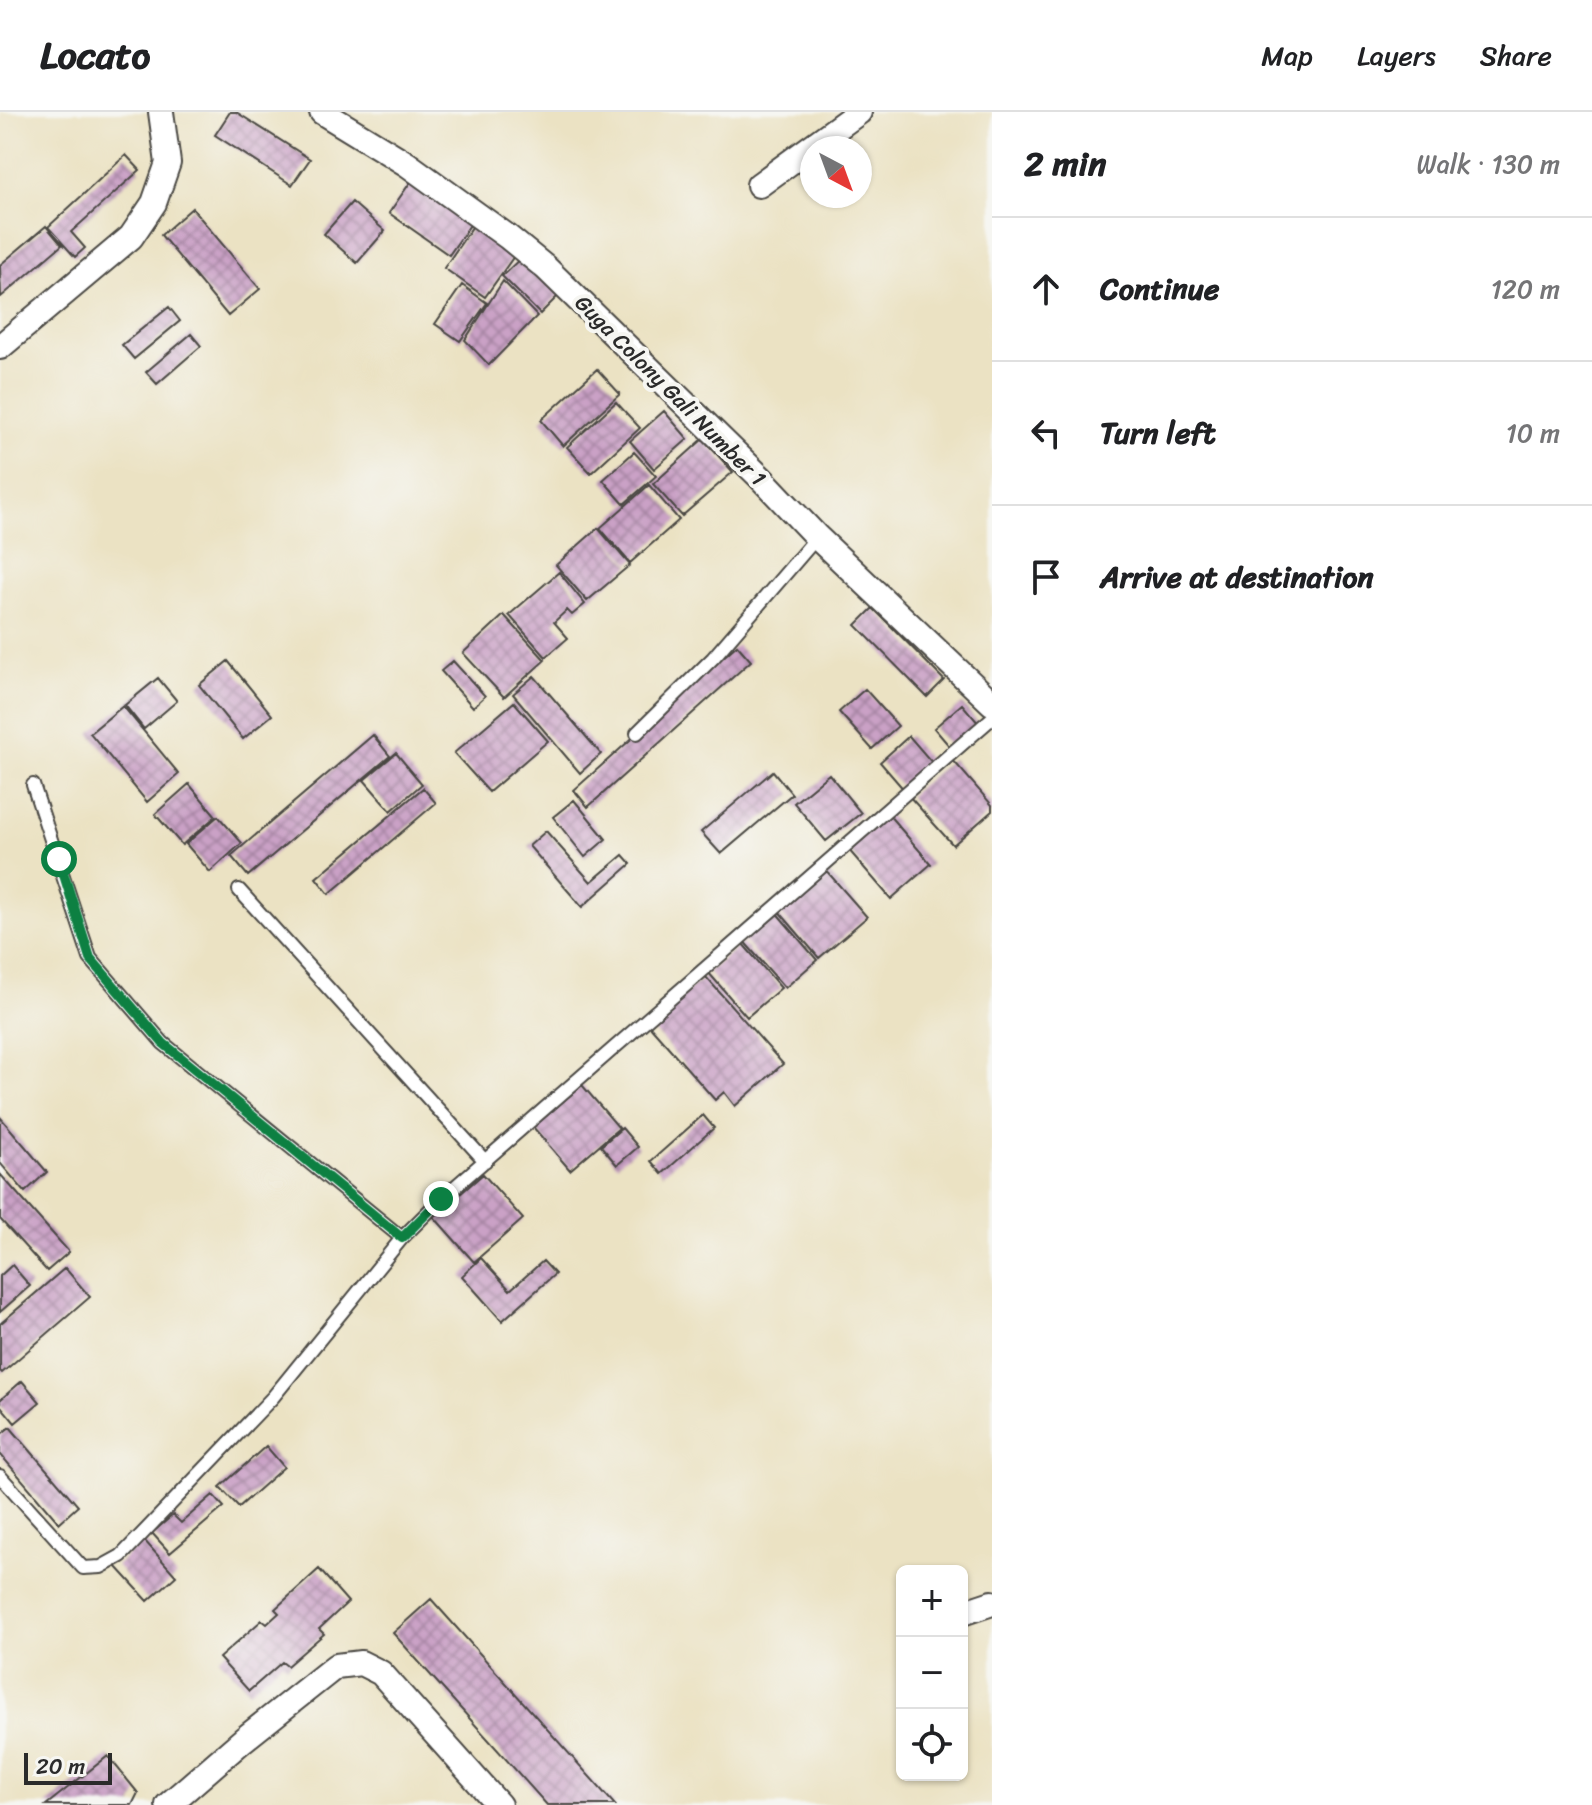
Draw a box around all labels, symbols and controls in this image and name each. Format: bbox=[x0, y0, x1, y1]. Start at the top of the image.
text: Locato bbox=[40, 22, 150, 89]
text: Map bbox=[1261, 31, 1313, 80]
text: Layers bbox=[1357, 31, 1436, 80]
text: Share bbox=[1480, 31, 1552, 80]
text: 2 min bbox=[1024, 134, 1106, 194]
north arrow bbox=[800, 136, 872, 208]
text: Walk · 130 m bbox=[1417, 141, 1560, 187]
text: Continue bbox=[1100, 262, 1219, 316]
text: 120 m bbox=[1491, 266, 1560, 312]
icon: ahead bbox=[1024, 267, 1068, 311]
street label: Guga Colony Gali Number 1 bbox=[565, 285, 776, 496]
text: Turn left bbox=[1100, 406, 1216, 460]
text: 10 m bbox=[1506, 410, 1560, 456]
icon: left bbox=[1024, 411, 1068, 455]
text: Arrive at destination bbox=[1100, 550, 1374, 604]
icon: arrive bbox=[1024, 555, 1068, 599]
route start bbox=[41, 841, 77, 877]
route end bbox=[423, 1181, 459, 1217]
map controls bbox=[896, 1565, 968, 1781]
button: + bbox=[896, 1565, 968, 1637]
button: − bbox=[896, 1637, 968, 1709]
button: locate bbox=[896, 1709, 968, 1781]
text: 20 m bbox=[36, 1747, 85, 1786]
scale bar bbox=[24, 1749, 112, 1785]

